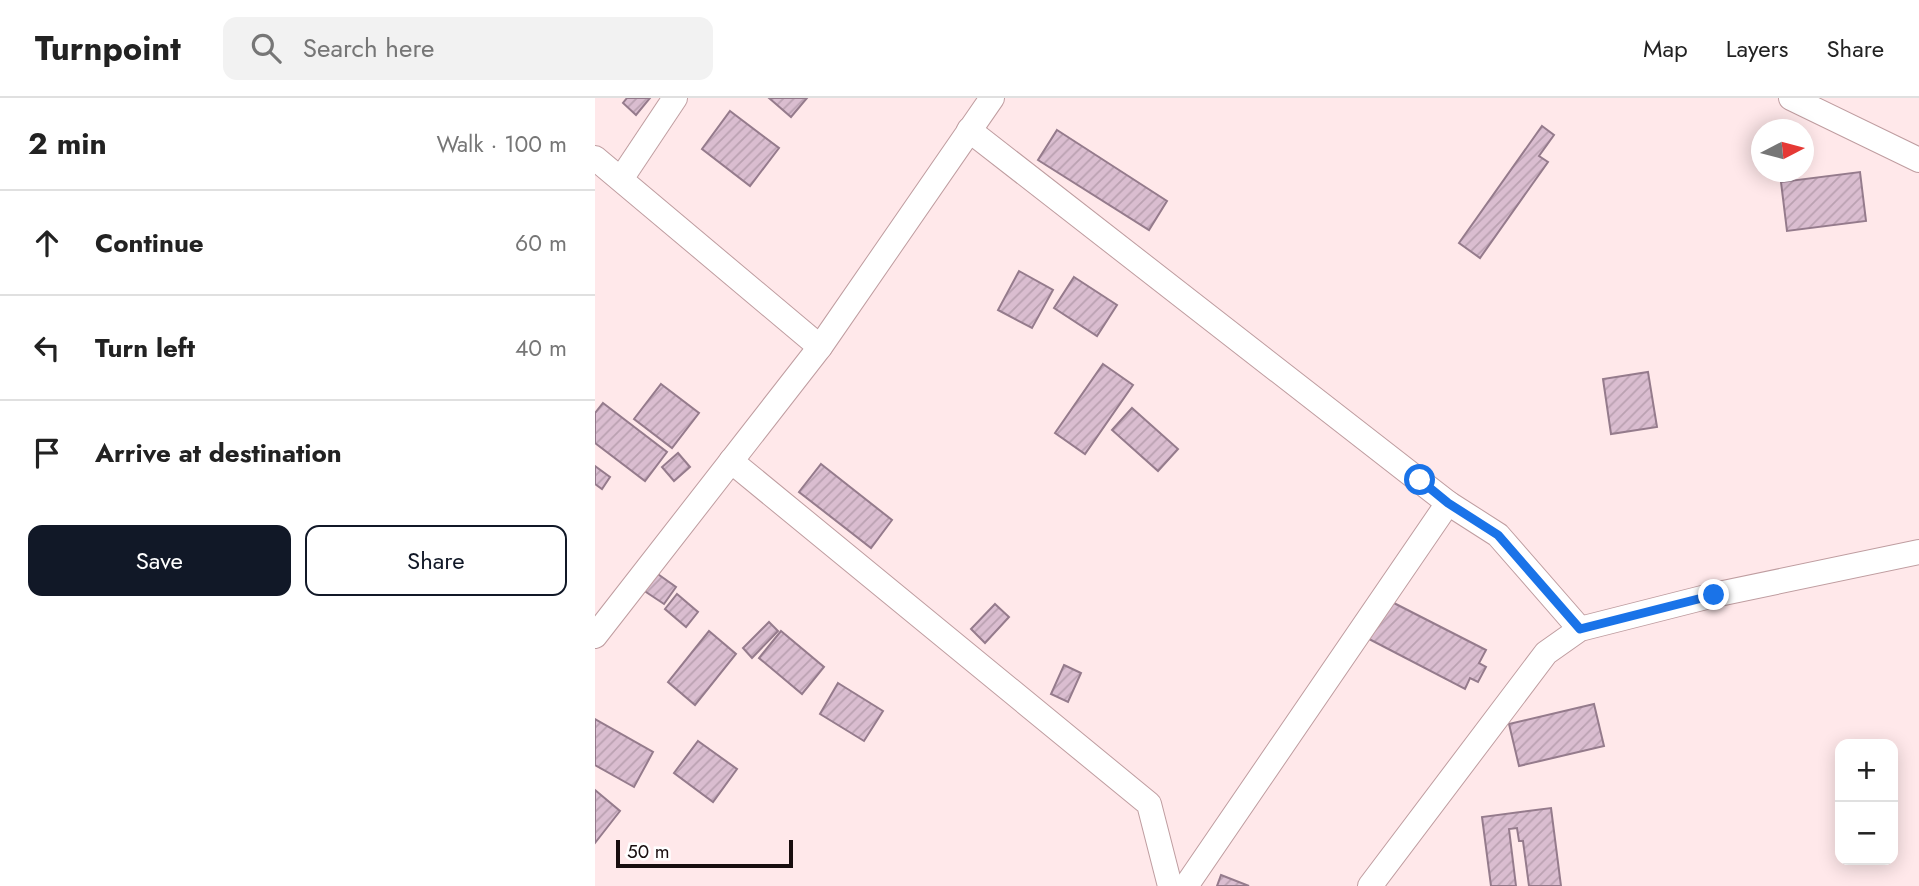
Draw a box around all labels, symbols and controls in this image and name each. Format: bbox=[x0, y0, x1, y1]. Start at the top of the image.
search box bbox=[223, 17, 713, 80]
text: Turnpoint bbox=[35, 25, 181, 72]
icon: search bbox=[247, 29, 285, 67]
text: Search here bbox=[303, 29, 434, 67]
text: Map bbox=[1643, 31, 1688, 66]
text: Layers bbox=[1726, 31, 1788, 66]
text: Share bbox=[1826, 31, 1884, 66]
north arrow bbox=[1751, 119, 1814, 182]
text: 2 min bbox=[28, 122, 107, 165]
text: Walk · 100 m bbox=[437, 127, 567, 161]
icon: ahead bbox=[28, 224, 66, 262]
text: Continue bbox=[95, 224, 204, 262]
text: 60 m bbox=[515, 226, 567, 260]
icon: left bbox=[28, 329, 66, 367]
text: Turn left bbox=[95, 329, 195, 367]
text: 40 m bbox=[515, 331, 567, 365]
icon: arrive bbox=[28, 434, 66, 472]
text: Arrive at destination bbox=[95, 434, 342, 472]
route start bbox=[1404, 464, 1435, 495]
button: Save bbox=[28, 525, 291, 596]
button: Share bbox=[305, 525, 567, 596]
route end bbox=[1698, 579, 1729, 610]
map controls bbox=[1835, 739, 1898, 865]
button: + bbox=[1835, 739, 1898, 802]
button: − bbox=[1835, 802, 1898, 865]
scale bar bbox=[616, 837, 793, 869]
text: 50 m bbox=[627, 838, 670, 865]

